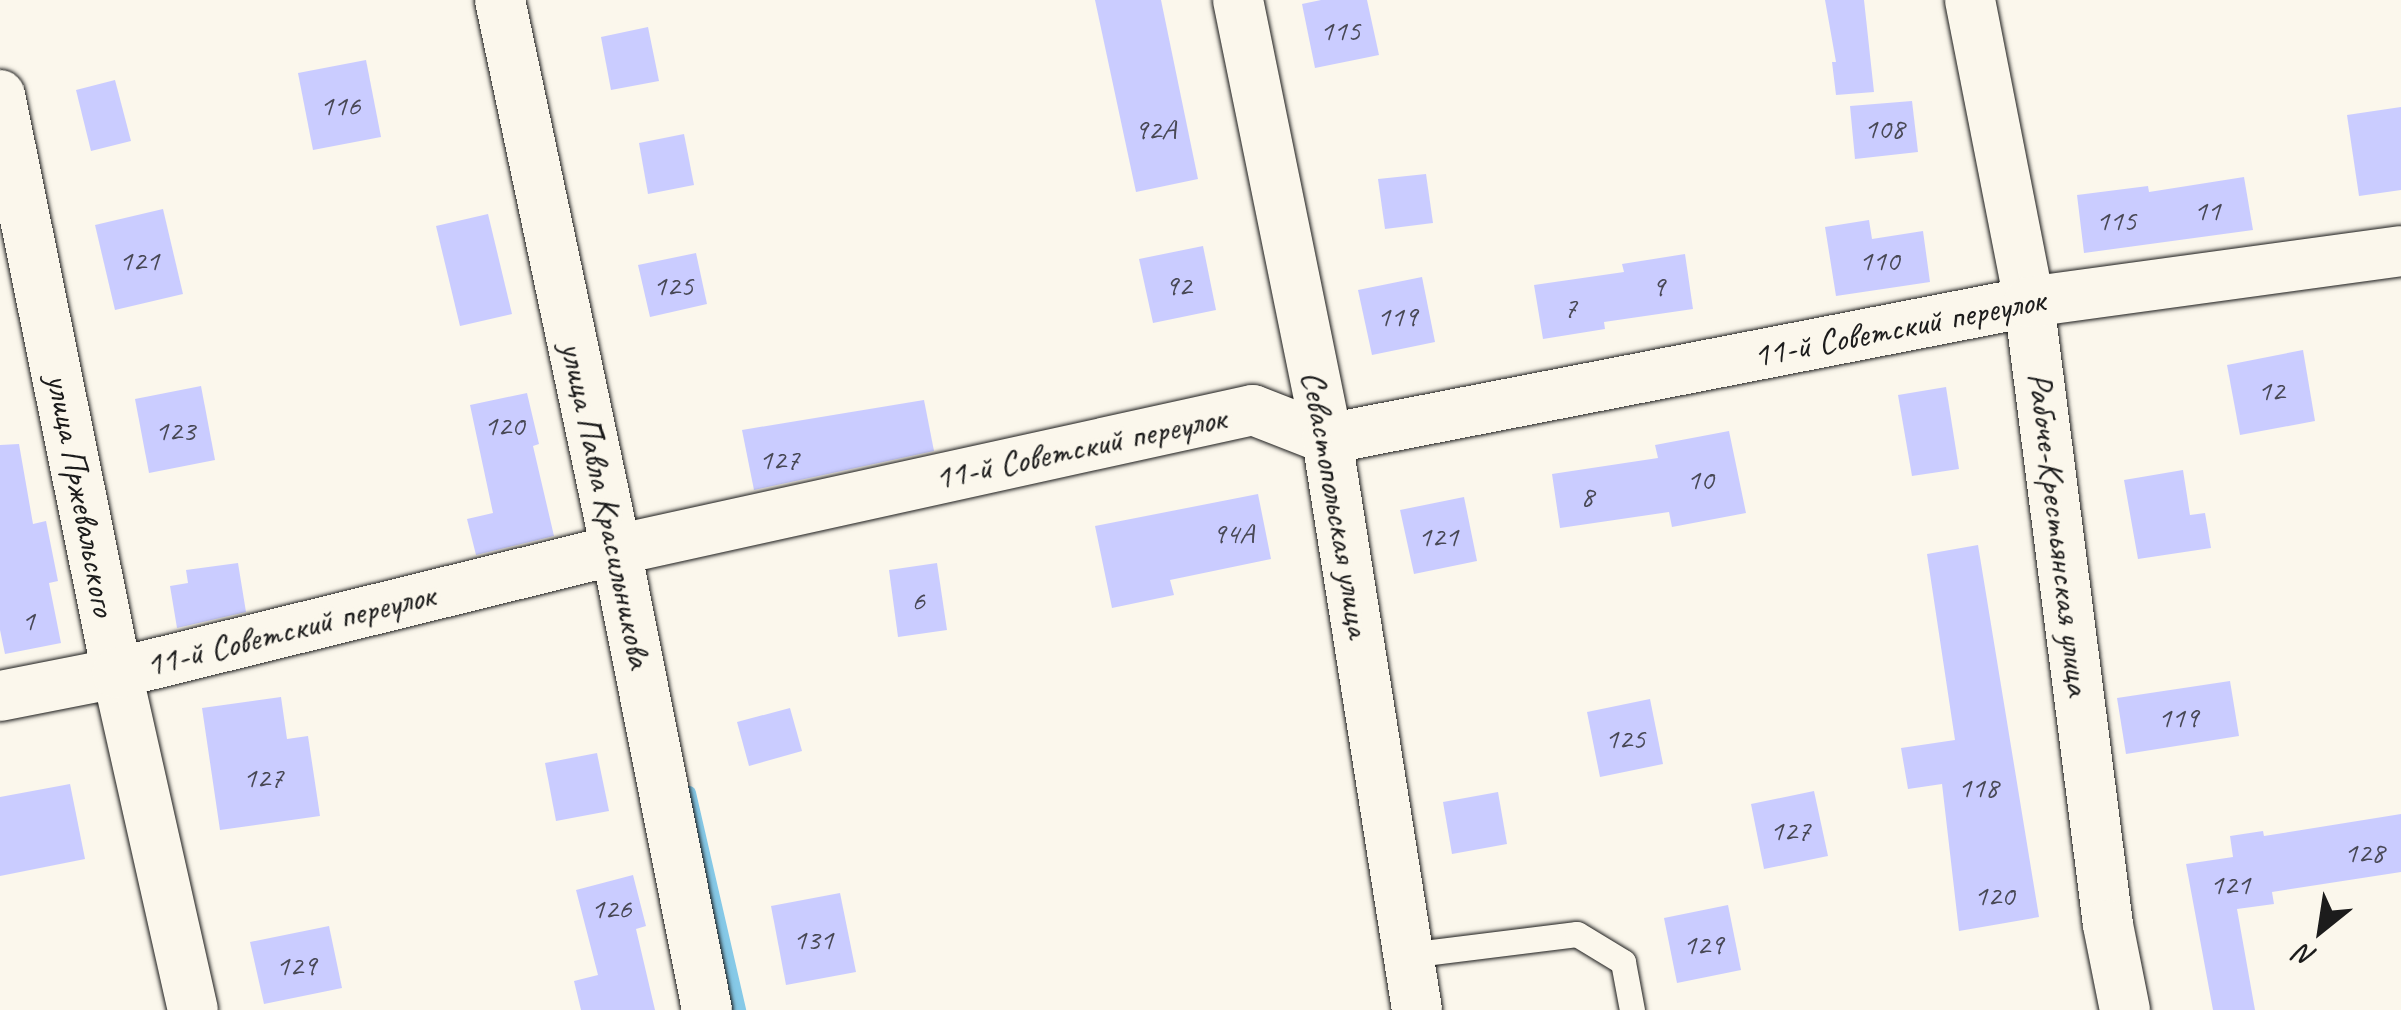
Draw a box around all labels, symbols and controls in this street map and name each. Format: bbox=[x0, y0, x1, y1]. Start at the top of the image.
house number: 115 bbox=[1320, 12, 1360, 48]
house number: 116 bbox=[320, 87, 360, 123]
house number: 108 bbox=[1864, 110, 1904, 146]
house number: 92А bbox=[1134, 111, 1176, 147]
house number: 11 bbox=[2194, 192, 2220, 228]
house number: 115 bbox=[2096, 202, 2136, 238]
house number: 121 bbox=[119, 242, 159, 278]
house number: 110 bbox=[1859, 242, 1899, 278]
house number: 125 bbox=[653, 267, 693, 303]
house number: 92 bbox=[1165, 267, 1191, 303]
house number: 9 bbox=[1651, 268, 1665, 304]
street label: 11-й Советский переулок bbox=[1750, 279, 2048, 377]
house number: 7 bbox=[1563, 289, 1577, 325]
house number: 119 bbox=[1377, 298, 1417, 334]
street label: улица Павла Красильникова bbox=[551, 339, 661, 671]
street label: Севастопольская улица bbox=[1292, 368, 1380, 640]
street label: Рабоче-Крестьянская улица bbox=[2018, 369, 2100, 699]
street label: улица Пржевальского bbox=[37, 370, 125, 620]
house number: 12 bbox=[2258, 372, 2284, 408]
street label: 11-й Советский переулок bbox=[931, 397, 1229, 499]
house number: 120 bbox=[484, 407, 524, 443]
house number: 123 bbox=[155, 412, 195, 448]
house number: 127 bbox=[759, 441, 799, 477]
house number: 10 bbox=[1687, 461, 1713, 497]
house number: 8 bbox=[1580, 478, 1594, 514]
house number: 94А bbox=[1212, 515, 1254, 551]
house number: 121 bbox=[1418, 518, 1458, 554]
street label: 11-й Советский переулок bbox=[141, 574, 439, 686]
house number: 6 bbox=[911, 582, 925, 618]
house number: 1 bbox=[21, 602, 35, 638]
house number: 119 bbox=[2158, 699, 2198, 735]
house number: 125 bbox=[1605, 720, 1645, 756]
house number: 127 bbox=[243, 759, 283, 795]
house number: 118 bbox=[1958, 769, 1998, 805]
house number: 127 bbox=[1770, 812, 1810, 848]
house number: 128 bbox=[2344, 834, 2384, 870]
house number: 121 bbox=[2210, 866, 2250, 902]
house number: 120 bbox=[1974, 877, 2014, 913]
north arrow bbox=[2271, 880, 2371, 980]
house number: 126 bbox=[591, 890, 631, 926]
house number: 131 bbox=[793, 921, 833, 957]
house number: 129 bbox=[1683, 926, 1723, 962]
text: N bbox=[2289, 937, 2322, 976]
house number: 129 bbox=[276, 947, 316, 983]

